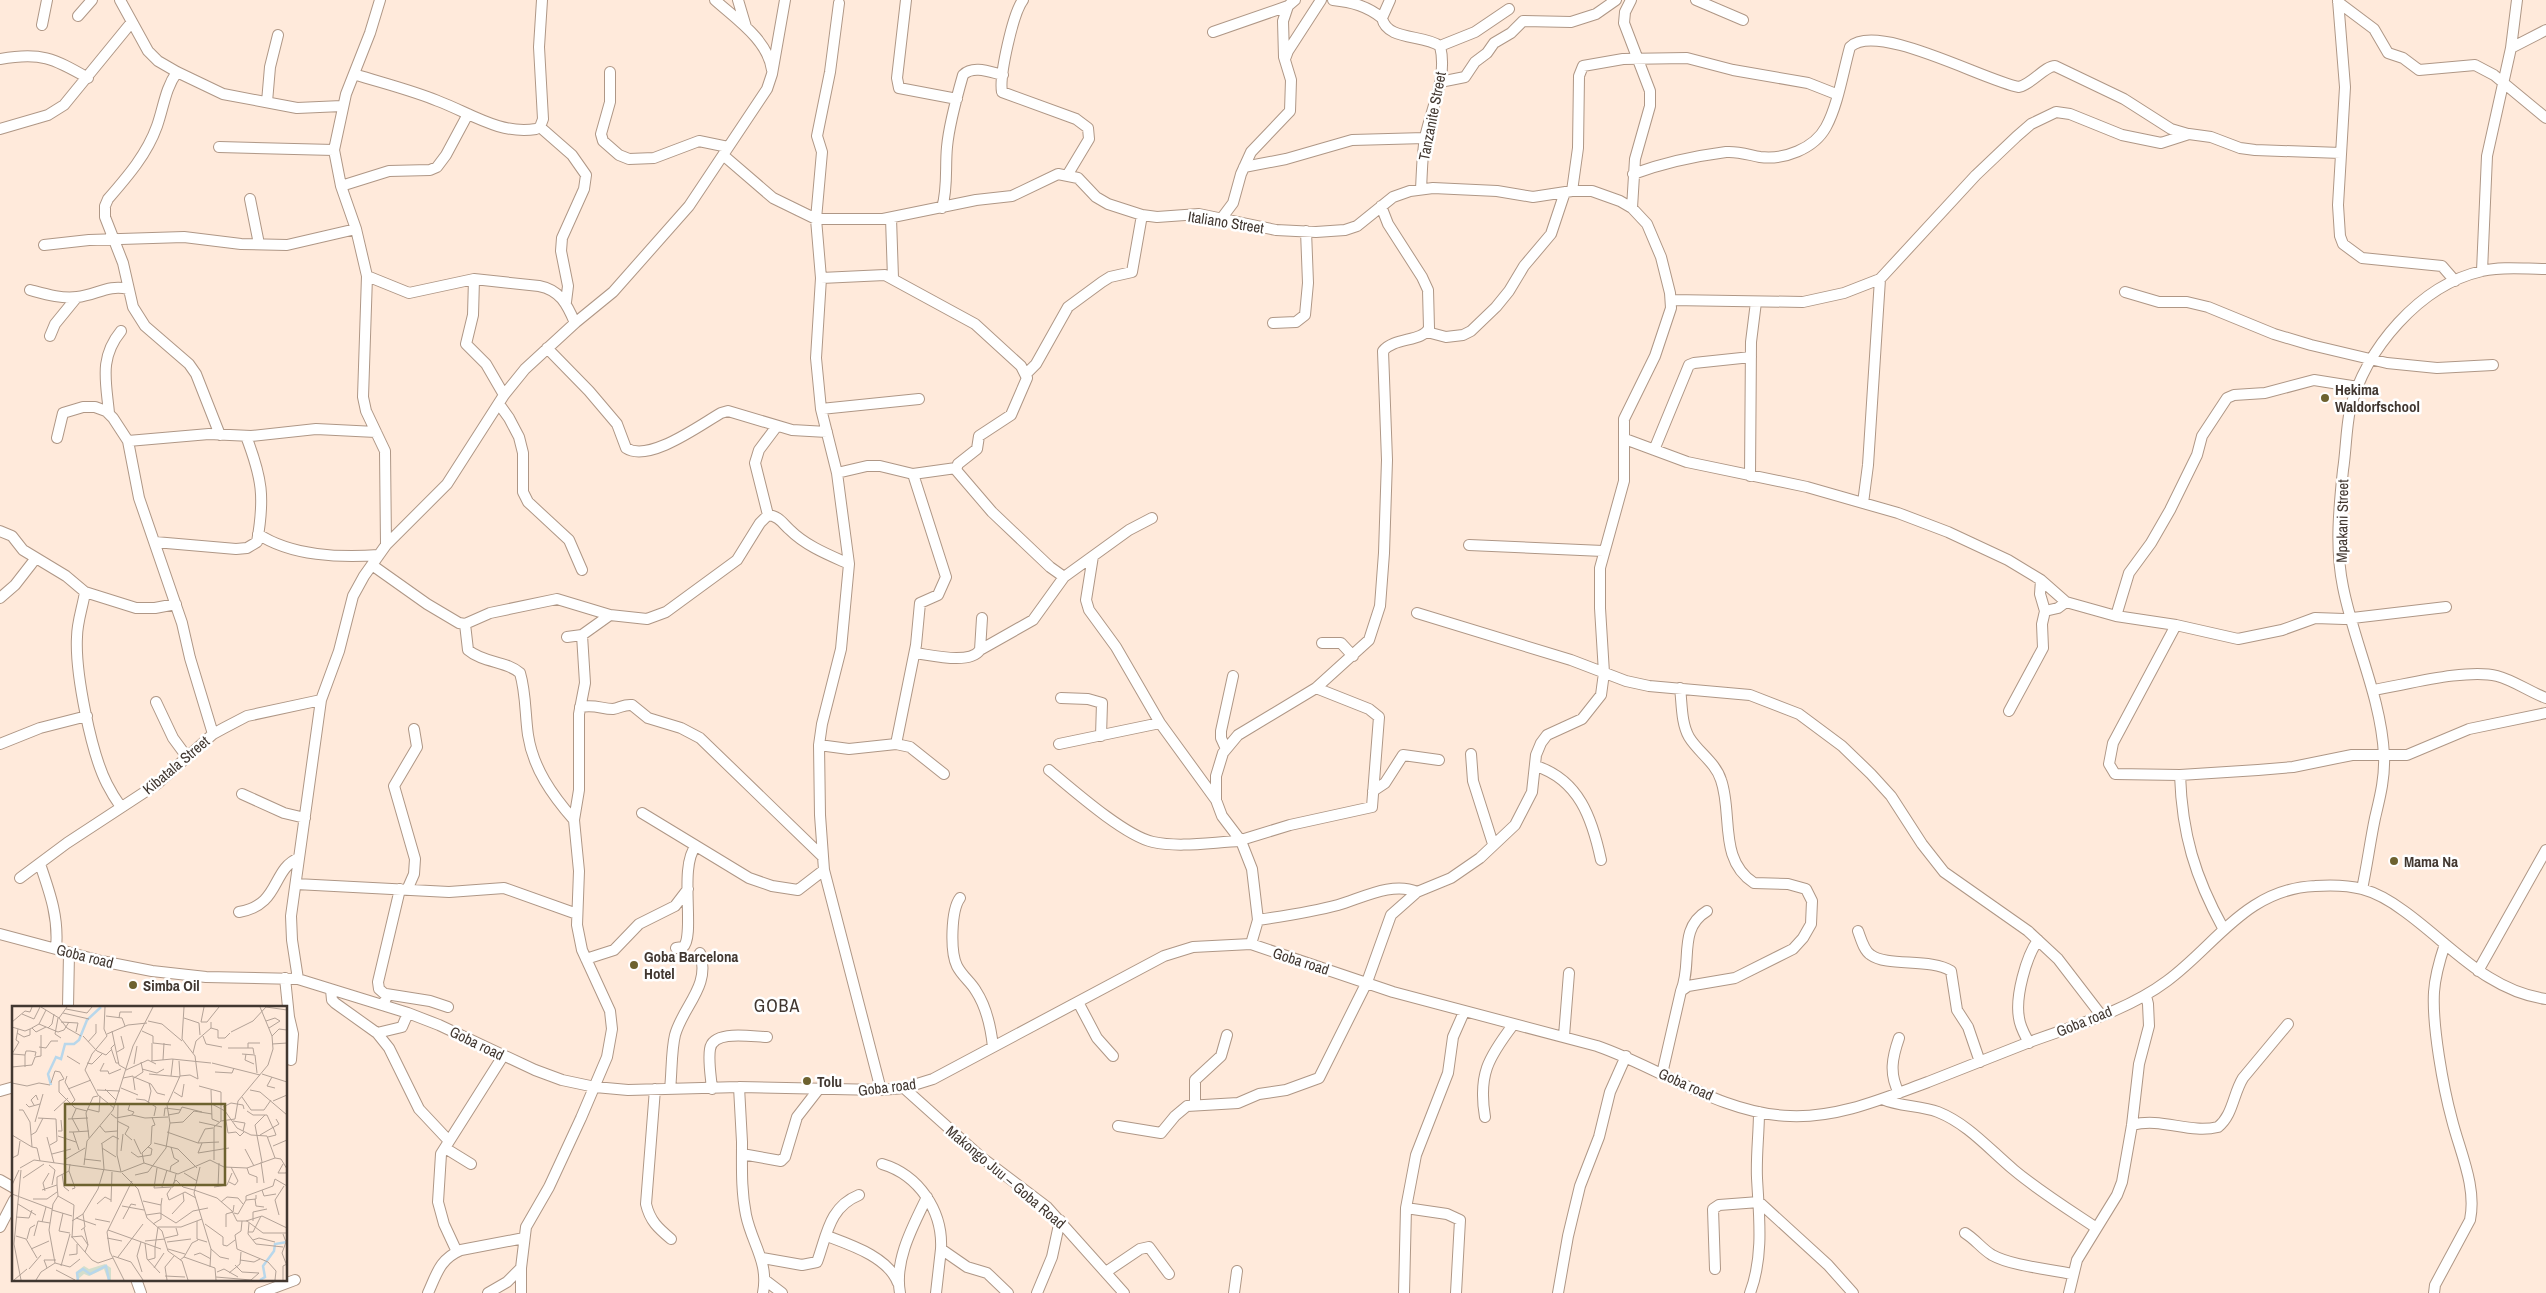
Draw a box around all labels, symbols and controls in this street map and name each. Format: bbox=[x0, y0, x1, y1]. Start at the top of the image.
street label: Tanzanite Street bbox=[1413, 69, 1451, 162]
street label: Italiano Street bbox=[1187, 206, 1266, 238]
place label: Hekima Waldorfschool bbox=[2335, 379, 2420, 417]
marker: Hekima Waldorfschool bbox=[2319, 392, 2331, 404]
street label: Mpakani Street bbox=[2331, 479, 2353, 563]
street label: Kibatala Street bbox=[138, 730, 214, 799]
place label: Mama Na bbox=[2404, 851, 2458, 872]
marker: Mama Na bbox=[2388, 855, 2400, 867]
street label: Goba road bbox=[54, 939, 116, 973]
street label: Goba road bbox=[1270, 942, 1332, 980]
place label: Goba Barcelona Hotel bbox=[644, 946, 738, 984]
marker: Goba Barcelona Hotel bbox=[628, 959, 640, 971]
place label: Simba Oil bbox=[143, 975, 200, 996]
marker: Simba Oil bbox=[127, 979, 139, 991]
district label: GOBA bbox=[754, 993, 800, 1018]
street label: Goba road bbox=[2053, 1000, 2115, 1042]
inset map bbox=[12, 1006, 288, 1280]
street label: Goba road bbox=[446, 1021, 508, 1065]
street label: Goba road bbox=[1655, 1063, 1717, 1105]
place label: Tolu bbox=[817, 1071, 842, 1092]
street label: Goba road bbox=[857, 1073, 917, 1101]
marker: Tolu bbox=[801, 1075, 813, 1087]
street label: Makongo Juu – Goba Road bbox=[942, 1121, 1070, 1233]

